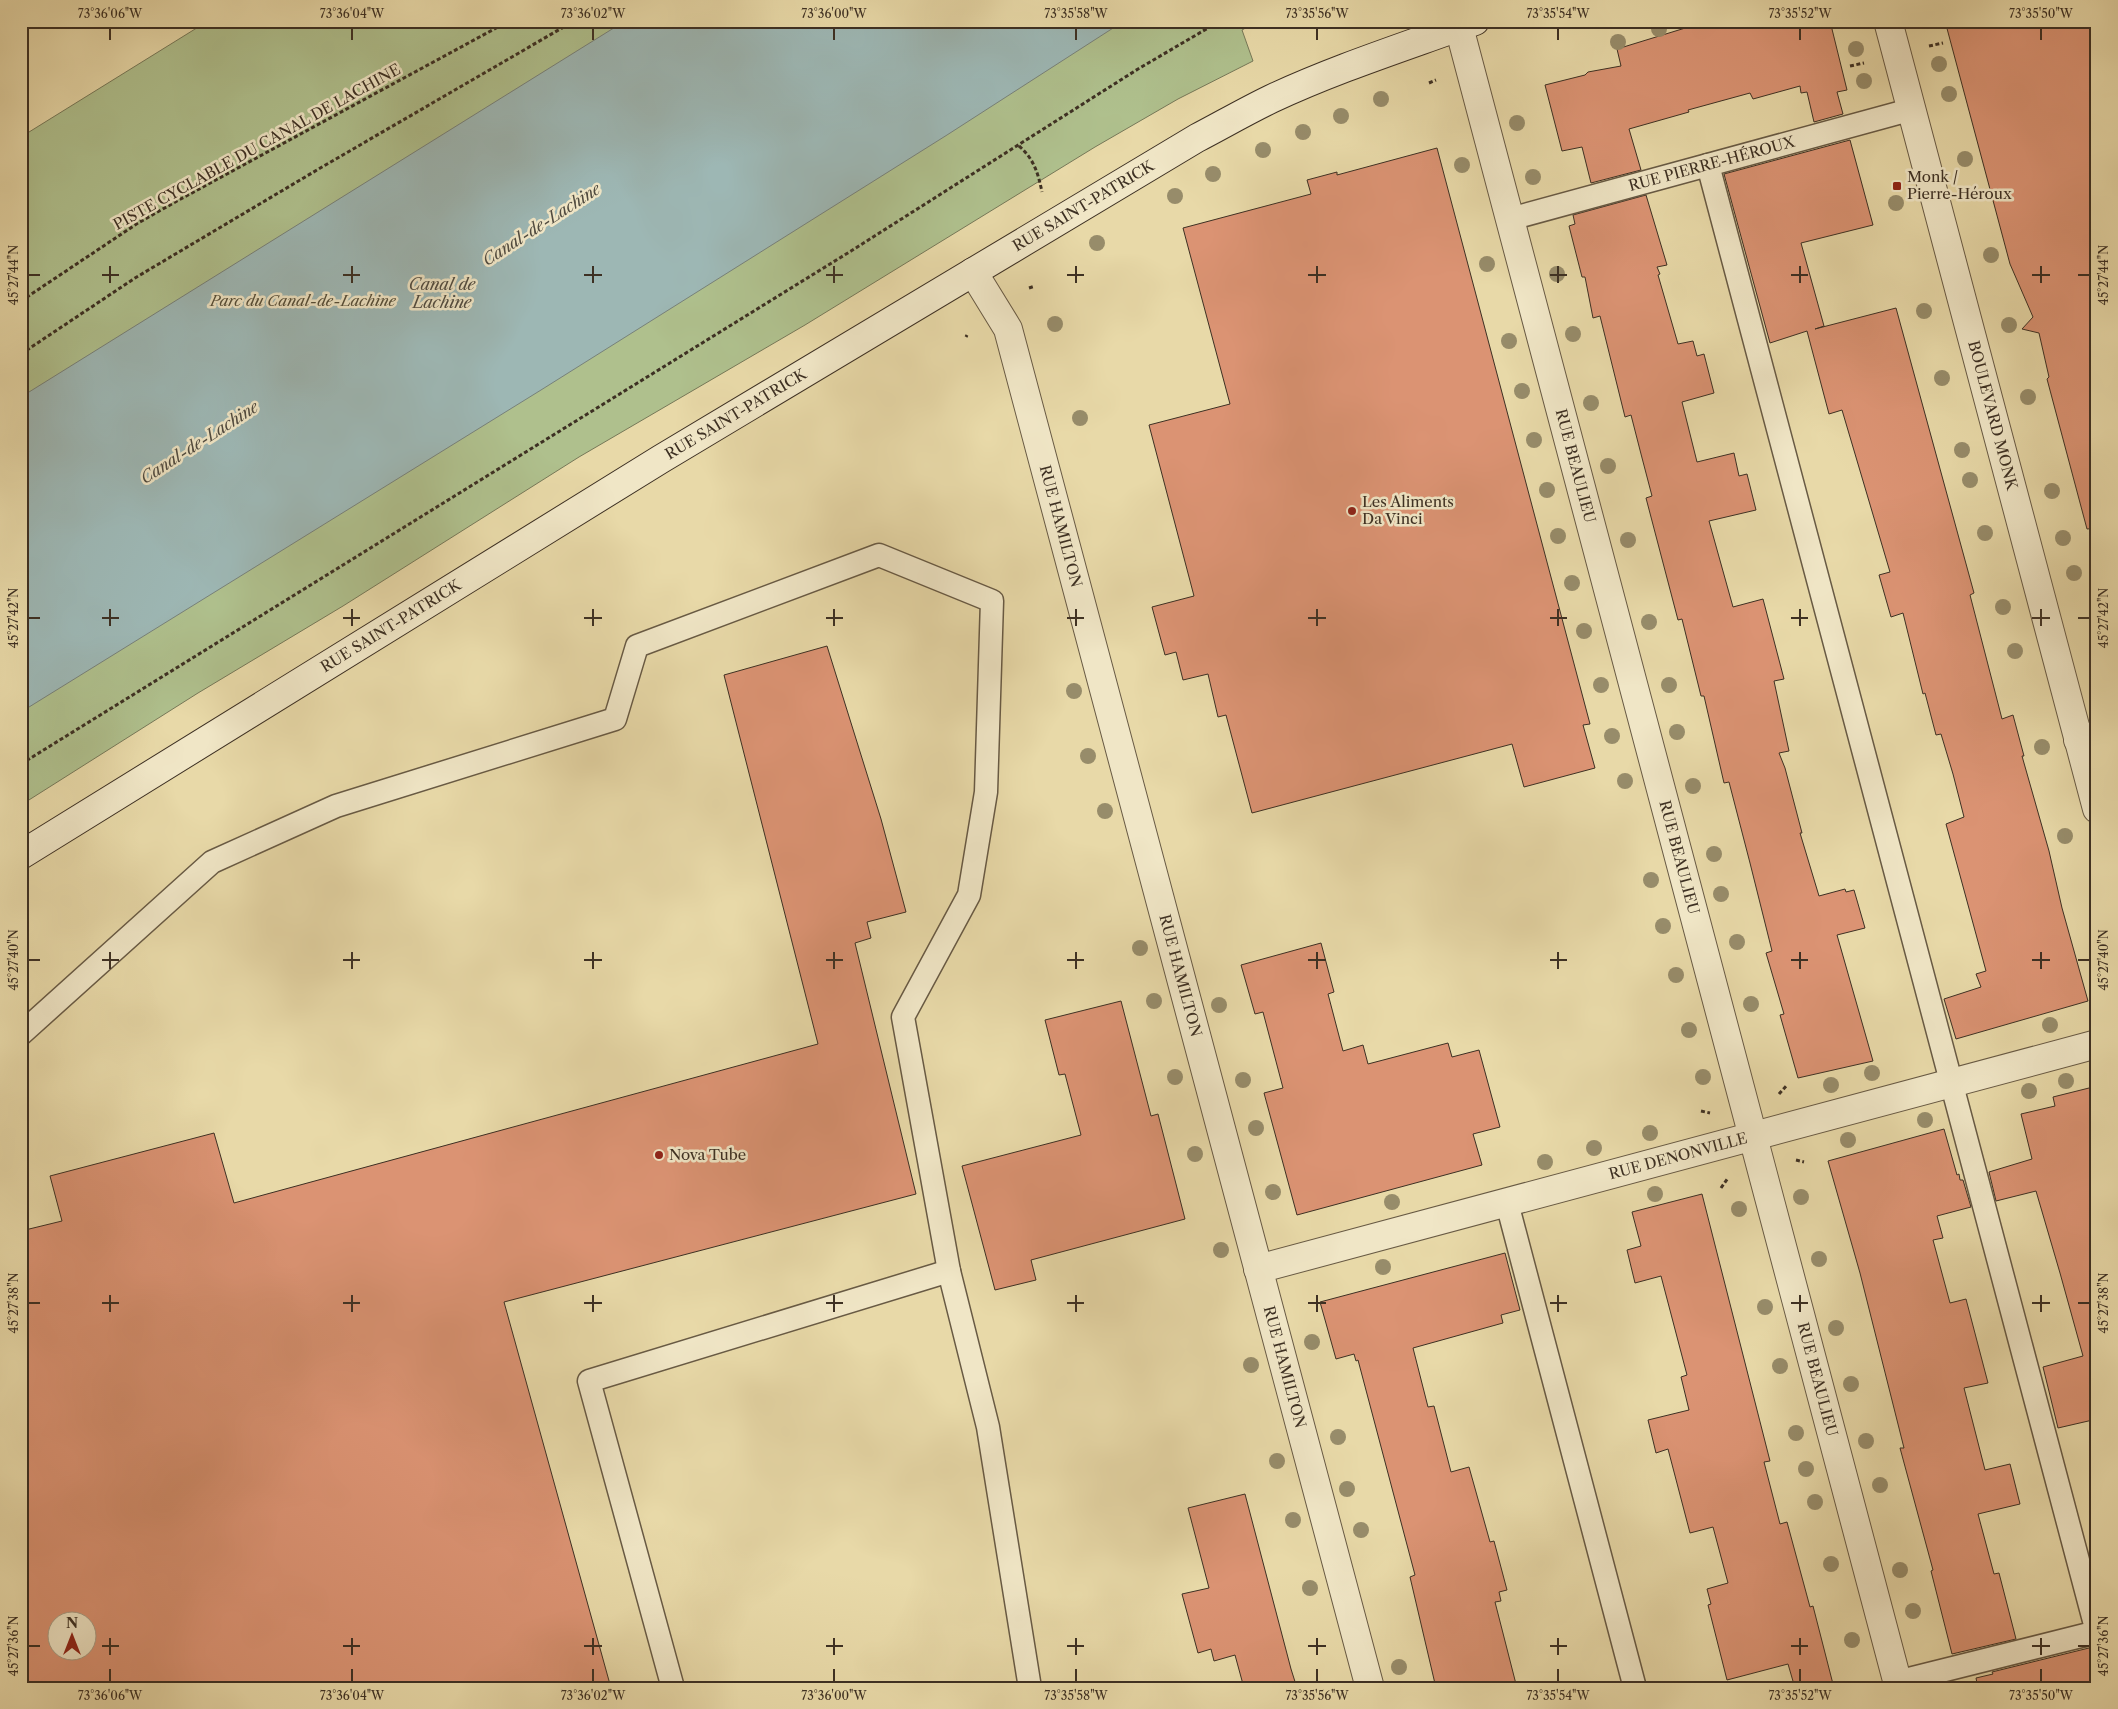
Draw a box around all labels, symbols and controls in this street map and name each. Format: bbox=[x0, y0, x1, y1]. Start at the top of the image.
text: 73°36'06"W bbox=[78, 6, 143, 21]
text: 73°36'04"W bbox=[320, 6, 385, 21]
text: 73°36'02"W bbox=[561, 6, 626, 21]
text: 73°36'00"W bbox=[801, 6, 868, 21]
text: 73°35'58"W bbox=[1044, 6, 1109, 21]
text: 73°35'56"W bbox=[1285, 6, 1349, 21]
text: 73°35'54"W bbox=[1526, 6, 1590, 21]
text: 73°35'52"W bbox=[1768, 6, 1832, 21]
text: 73°35'50"W bbox=[2009, 6, 2074, 21]
street label: PISTE CYCLABLE DU CANAL DE LACHINE bbox=[110, 59, 404, 234]
street label: RUE PIERRE-HÉROUX bbox=[1626, 132, 1797, 195]
street label: RUE SAINT-PATRICK bbox=[1009, 155, 1159, 255]
place label: Monk / Pierre-Héroux bbox=[1907, 167, 2012, 203]
water label: Canal-de-Lachine bbox=[478, 178, 605, 270]
marker: Monk / Pierre-Héroux bbox=[1891, 180, 1903, 192]
text: 45°27'44"N bbox=[6, 245, 21, 305]
text: 45°27'44"N bbox=[2096, 245, 2111, 305]
water label: Canal de Lachine bbox=[409, 274, 477, 312]
park label: Parc du Canal-de-Lachine bbox=[209, 291, 396, 310]
street label: BOULEVARD MONK bbox=[1964, 338, 2022, 493]
street label: RUE SAINT-PATRICK bbox=[662, 363, 811, 463]
water label: Canal-de-Lachine bbox=[136, 396, 263, 488]
street label: RUE BEAULIEU bbox=[1552, 407, 1600, 525]
street label: RUE HAMILTON bbox=[1036, 463, 1086, 589]
place label: Les Aliments Da Vinci bbox=[1362, 492, 1454, 528]
marker: Les Aliments Da Vinci bbox=[1346, 505, 1358, 517]
street label: RUE SAINT-PATRICK bbox=[317, 574, 465, 676]
text: 45°27'42"N bbox=[6, 588, 21, 648]
text: 45°27'42"N bbox=[2096, 588, 2111, 648]
street label: RUE BEAULIEU bbox=[1655, 798, 1704, 917]
street label: RUE HAMILTON bbox=[1155, 912, 1206, 1039]
text: 45°27'40"N bbox=[6, 929, 21, 991]
text: 45°27'40"N bbox=[2096, 929, 2111, 991]
street label: RUE DENONVILLE bbox=[1607, 1128, 1749, 1183]
place label: Nova Tube bbox=[669, 1145, 746, 1164]
marker: Nova Tube bbox=[653, 1149, 665, 1161]
text: 45°27'38"N bbox=[6, 1272, 21, 1333]
text: 45°27'38"N bbox=[2096, 1272, 2111, 1333]
street label: RUE HAMILTON bbox=[1260, 1304, 1310, 1430]
street label: RUE BEAULIEU bbox=[1794, 1320, 1842, 1439]
north arrow bbox=[48, 1612, 98, 1662]
text: N bbox=[66, 1614, 78, 1632]
text: 45°27'36"N bbox=[6, 1616, 21, 1676]
text: 45°27'36"N bbox=[2096, 1616, 2111, 1676]
text: 73°36'06"W bbox=[78, 1688, 143, 1703]
text: 73°36'04"W bbox=[320, 1688, 385, 1703]
text: 73°36'02"W bbox=[561, 1688, 626, 1703]
text: 73°36'00"W bbox=[801, 1688, 868, 1703]
text: 73°35'58"W bbox=[1044, 1688, 1109, 1703]
text: 73°35'56"W bbox=[1285, 1688, 1349, 1703]
text: 73°35'54"W bbox=[1526, 1688, 1590, 1703]
text: 73°35'52"W bbox=[1768, 1688, 1832, 1703]
text: 73°35'50"W bbox=[2009, 1688, 2074, 1703]

